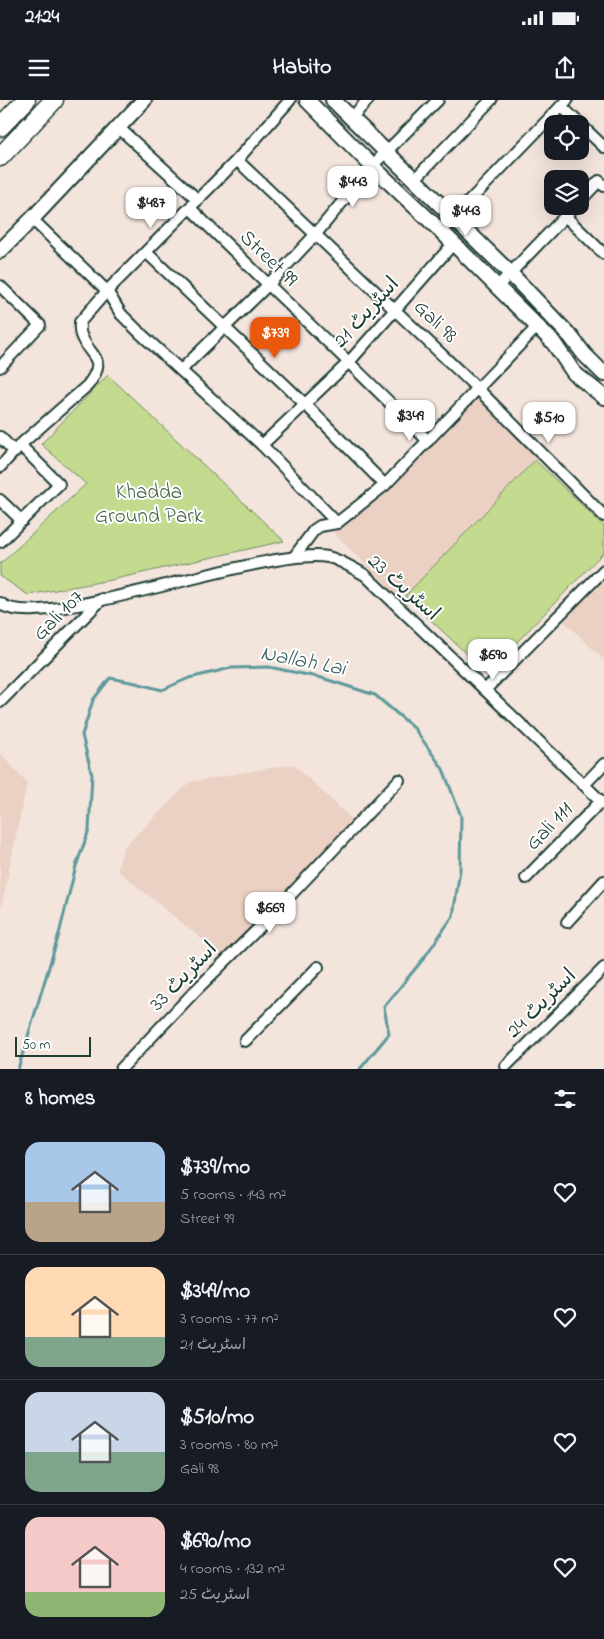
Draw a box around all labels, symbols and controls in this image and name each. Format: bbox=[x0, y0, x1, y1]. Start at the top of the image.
text: 21:24 bbox=[25, 4, 59, 31]
text: Habito bbox=[272, 52, 332, 84]
icon: menu bbox=[25, 54, 53, 82]
icon: share bbox=[551, 54, 579, 82]
map controls bbox=[544, 115, 589, 215]
button: locate bbox=[544, 115, 589, 160]
pin: $443 bbox=[323, 166, 383, 208]
text: $443 bbox=[338, 170, 368, 194]
button: layers bbox=[544, 170, 589, 215]
pin: $487 bbox=[121, 186, 181, 229]
text: $487 bbox=[137, 191, 165, 215]
pin: $443 bbox=[436, 194, 496, 237]
text: $443 bbox=[451, 199, 481, 223]
street label: Street 99 bbox=[232, 224, 304, 295]
street label: اسٹریٹ 21 bbox=[327, 271, 407, 355]
street label: Gali 98 bbox=[406, 293, 464, 351]
pin: $739 bbox=[245, 316, 305, 359]
text: $739 bbox=[261, 321, 289, 345]
pin: $349 bbox=[380, 400, 440, 442]
pin: $510 bbox=[519, 402, 579, 444]
text: $349 bbox=[396, 404, 424, 428]
text: $510 bbox=[534, 406, 564, 430]
park label: Khadda Ground Park bbox=[95, 478, 204, 532]
street label: اسٹریٹ 23 bbox=[360, 547, 446, 629]
street label: Gali 107 bbox=[27, 583, 92, 648]
water label: Nallah Lai bbox=[258, 638, 350, 686]
pin: $690 bbox=[463, 638, 523, 681]
text: $690 bbox=[479, 643, 507, 667]
street label: Gali 111 bbox=[519, 796, 581, 858]
pin: $669 bbox=[240, 892, 300, 934]
text: $669 bbox=[256, 896, 284, 920]
street label: اسٹریٹ 33 bbox=[143, 935, 225, 1019]
street label: اسٹریٹ 24 bbox=[500, 962, 584, 1046]
scale bar bbox=[15, 1034, 91, 1057]
text: 50 m bbox=[22, 1035, 50, 1056]
text: 8 homes bbox=[25, 1084, 95, 1114]
icon: filters bbox=[551, 1085, 579, 1113]
text: $739/mo bbox=[180, 1153, 250, 1183]
icon: home bbox=[65, 1162, 125, 1222]
icon: heart bbox=[551, 1178, 579, 1206]
text: 5 rooms · 143 m² bbox=[180, 1183, 286, 1207]
text: Street 99 bbox=[180, 1207, 234, 1231]
text: $349/mo bbox=[180, 1277, 250, 1307]
icon: home bbox=[65, 1287, 125, 1347]
icon: heart bbox=[551, 1303, 579, 1331]
text: 3 rooms · 77 m² bbox=[180, 1307, 279, 1331]
text: اسٹریٹ 21 bbox=[180, 1333, 246, 1357]
text: $510/mo bbox=[180, 1403, 254, 1433]
icon: home bbox=[65, 1412, 125, 1472]
icon: heart bbox=[551, 1428, 579, 1456]
text: 3 rooms · 80 m² bbox=[180, 1433, 278, 1457]
text: Gali 98 bbox=[180, 1457, 219, 1481]
text: $690/mo bbox=[180, 1527, 251, 1557]
icon: home bbox=[65, 1537, 125, 1597]
icon: heart bbox=[551, 1553, 579, 1581]
text: 4 rooms · 132 m² bbox=[180, 1557, 285, 1581]
text: اسٹریٹ 25 bbox=[180, 1583, 250, 1607]

